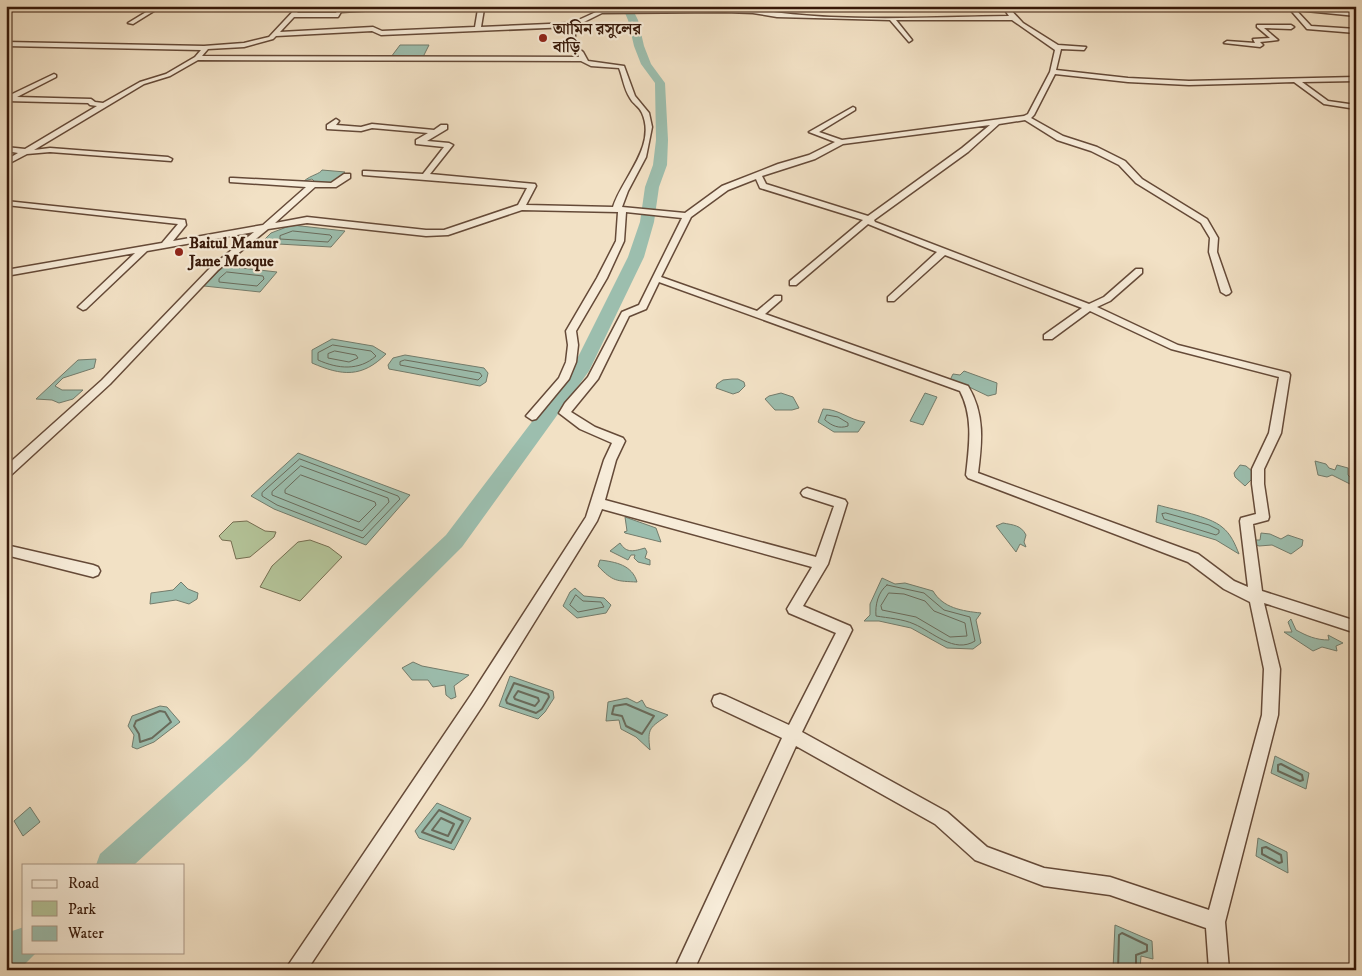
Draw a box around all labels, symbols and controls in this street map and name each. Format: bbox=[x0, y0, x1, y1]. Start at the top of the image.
place label: আমিন রসুলের বাড়ি bbox=[552, 19, 642, 57]
marker: আমিন রসুলের বাড়ি bbox=[537, 32, 549, 44]
place label: Baitul Mamur Jame Mosque bbox=[187, 233, 279, 272]
marker: Baitul Mamur Jame Mosque bbox=[173, 246, 185, 258]
legend bbox=[22, 864, 185, 954]
text: Road bbox=[68, 874, 100, 893]
text: Park bbox=[68, 900, 97, 919]
text: Water bbox=[67, 924, 104, 943]

